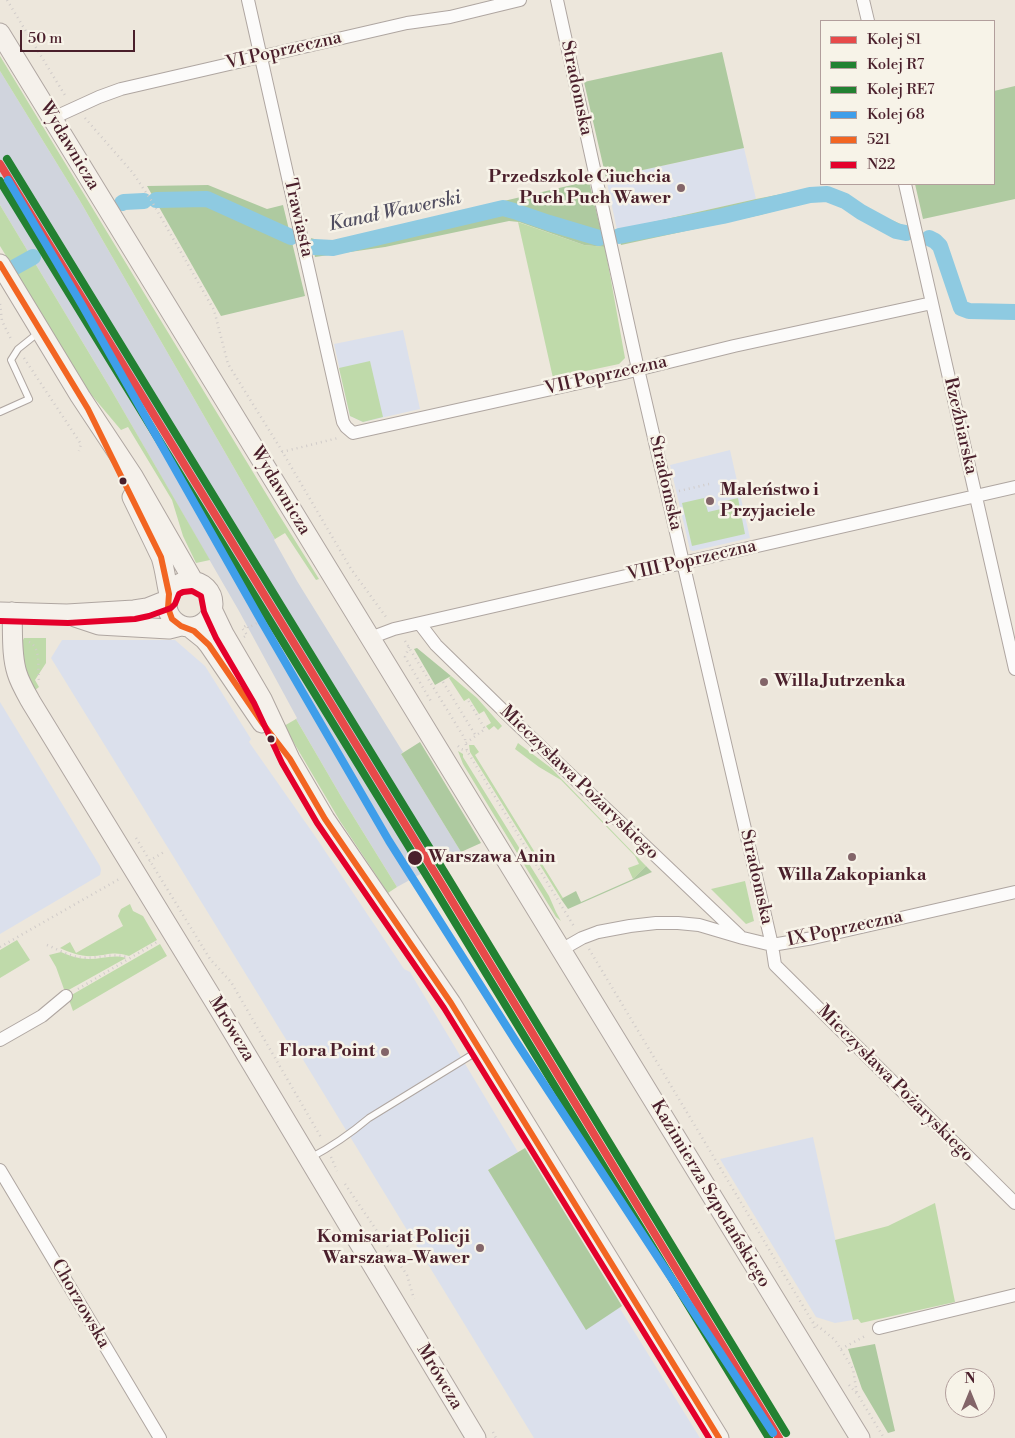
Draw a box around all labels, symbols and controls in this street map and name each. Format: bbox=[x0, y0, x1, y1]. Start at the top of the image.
scale bar bbox=[22, 20, 138, 52]
legend bbox=[820, 20, 995, 185]
street label: VI Poprzeczna bbox=[224, 27, 344, 75]
text: 50 m bbox=[28, 29, 62, 48]
text: Kolej S1 bbox=[867, 30, 921, 49]
street label: Stradomska bbox=[555, 39, 597, 137]
text: Kolej R7 bbox=[867, 55, 924, 74]
text: Kolej RE7 bbox=[867, 80, 935, 99]
street label: Wydawnicza bbox=[34, 98, 104, 194]
text: Kolej 68 bbox=[867, 105, 925, 124]
text: 521 bbox=[867, 130, 890, 149]
text: N22 bbox=[867, 155, 895, 174]
place label: Przedszkole Ciuchcia Puch Puch Wawer bbox=[488, 167, 671, 210]
street label: Trawiasta bbox=[278, 177, 318, 259]
marker: Przedszkole Ciuchcia Puch Puch Wawer bbox=[675, 182, 687, 194]
water label: Kanał Wawerski bbox=[327, 187, 463, 237]
street label: VII Poprzeczna bbox=[543, 351, 669, 401]
street label: Rzeźbiarska bbox=[938, 375, 982, 477]
street label: Stradomska bbox=[644, 434, 686, 532]
street label: Wydawnicza bbox=[245, 443, 315, 539]
unlabelled marker bbox=[118, 476, 128, 486]
place label: Maleństwo i Przyjaciele bbox=[720, 480, 819, 522]
marker: Maleństwo i Przyjaciele bbox=[704, 495, 716, 507]
street label: VIII Poprzeczna bbox=[625, 536, 759, 586]
place label: Willa Jutrzenka bbox=[774, 671, 906, 693]
marker: Willa Jutrzenka bbox=[758, 676, 770, 688]
street label: Mieczysława Pożaryskiego bbox=[495, 701, 663, 865]
unlabelled marker bbox=[266, 734, 276, 744]
street label: Stradomska bbox=[735, 828, 777, 926]
place label: Warszawa Anin bbox=[428, 847, 556, 869]
marker: Warszawa Anin bbox=[406, 849, 424, 867]
marker: Willa Zakopianka bbox=[846, 851, 858, 863]
place label: Willa Zakopianka bbox=[777, 865, 927, 887]
street label: IX Poprzeczna bbox=[785, 906, 905, 952]
street label: Mrówcza bbox=[203, 992, 259, 1066]
street label: Mieczysława Pożaryskiego bbox=[812, 1001, 978, 1167]
place label: Flora Point bbox=[279, 1041, 375, 1063]
marker: Flora Point bbox=[379, 1046, 391, 1058]
street label: Kazimierza Szpotańskiego bbox=[645, 1096, 775, 1292]
place label: Komisariat Policji Warszawa-Wawer bbox=[317, 1227, 470, 1270]
marker: Komisariat Policji Warszawa-Wawer bbox=[474, 1242, 486, 1254]
street label: Chorzowska bbox=[46, 1256, 114, 1352]
street label: Mrówcza bbox=[411, 1340, 467, 1414]
north arrow bbox=[945, 1368, 995, 1418]
text: N bbox=[964, 1370, 976, 1388]

